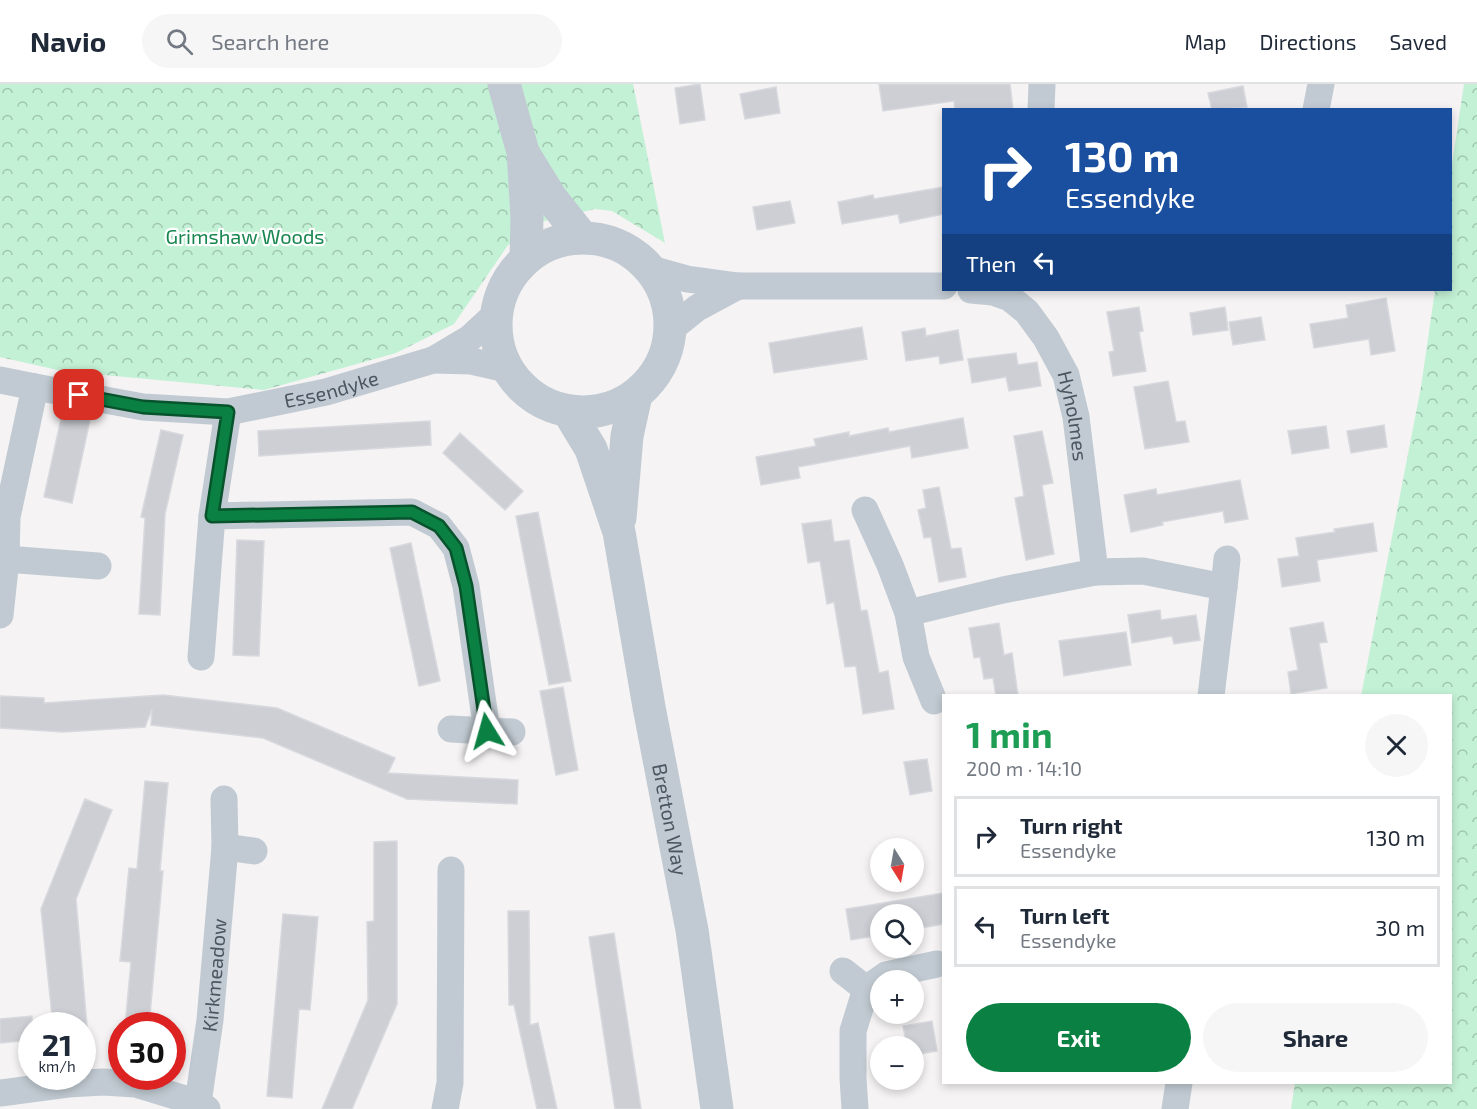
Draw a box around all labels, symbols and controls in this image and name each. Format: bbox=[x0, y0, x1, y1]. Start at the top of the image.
search box bbox=[142, 14, 562, 68]
text: Navio bbox=[30, 24, 106, 58]
icon: search bbox=[163, 25, 196, 58]
text: Search here bbox=[211, 28, 329, 54]
text: Map bbox=[1184, 29, 1227, 54]
text: Directions bbox=[1260, 29, 1356, 54]
text: Saved bbox=[1389, 29, 1447, 54]
text: 130 m bbox=[1065, 130, 1180, 180]
icon: right bbox=[966, 132, 1044, 210]
text: Essendyke bbox=[1065, 181, 1195, 213]
park label: Grimshaw Woods bbox=[165, 224, 325, 248]
icon: left bbox=[1028, 246, 1061, 279]
text: Then bbox=[966, 250, 1016, 276]
street label: Essendyke bbox=[282, 365, 381, 412]
street label: Hyholmes bbox=[1053, 368, 1093, 462]
pin bbox=[53, 369, 104, 420]
icon: arrive bbox=[62, 378, 95, 411]
position arrow bbox=[455, 699, 519, 763]
text: 1 min bbox=[966, 712, 1053, 755]
button: close bbox=[1365, 714, 1428, 777]
text: 200 m · 14:10 bbox=[966, 756, 1082, 780]
street label: Bretton Way bbox=[648, 761, 693, 878]
text: Turn right bbox=[1020, 812, 1122, 838]
icon: right bbox=[969, 820, 1002, 853]
text: 130 m bbox=[1367, 824, 1425, 850]
north arrow bbox=[870, 838, 924, 892]
map controls bbox=[870, 838, 924, 1090]
text: Essendyke bbox=[1020, 838, 1117, 862]
text: Turn left bbox=[1020, 902, 1109, 928]
button: search bbox=[870, 904, 924, 958]
icon: left bbox=[969, 910, 1002, 943]
text: 30 m bbox=[1375, 914, 1425, 940]
street label: Kirkmeadow bbox=[196, 917, 231, 1033]
text: Essendyke bbox=[1020, 928, 1117, 952]
button: + bbox=[870, 970, 924, 1024]
button: Exit bbox=[966, 1003, 1191, 1072]
button: Share bbox=[1203, 1003, 1428, 1072]
speed limit sign: 30 bbox=[108, 1012, 186, 1090]
text: 21 bbox=[42, 1026, 72, 1062]
button: − bbox=[870, 1036, 924, 1090]
text: km/h bbox=[38, 1057, 76, 1075]

